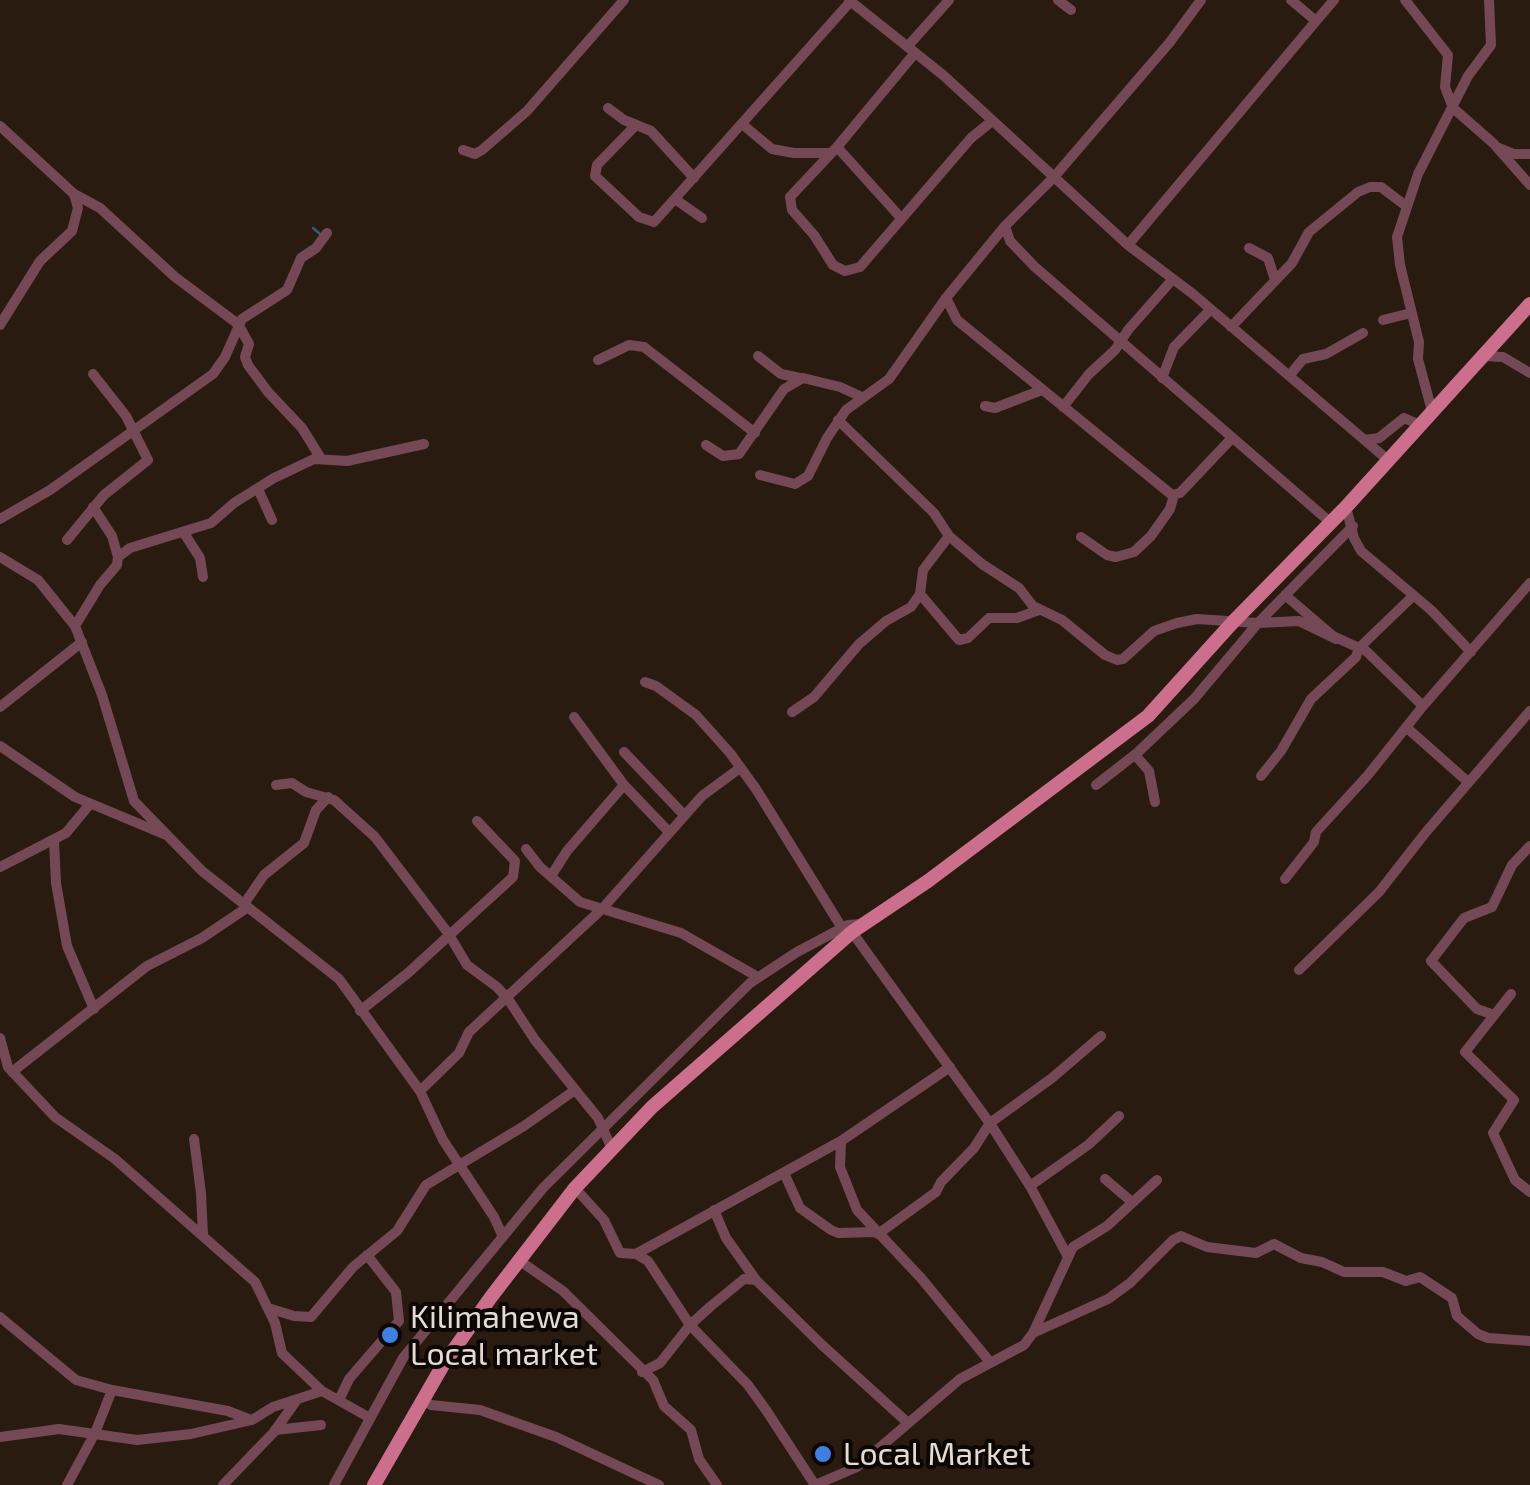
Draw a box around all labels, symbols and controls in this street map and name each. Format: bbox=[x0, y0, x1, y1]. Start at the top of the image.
place label: Kilimahewa Local market bbox=[410, 1298, 598, 1373]
marker: Kilimahewa Local market bbox=[379, 1324, 401, 1346]
place label: Local Market bbox=[843, 1435, 1031, 1473]
marker: Local Market bbox=[812, 1443, 834, 1465]

